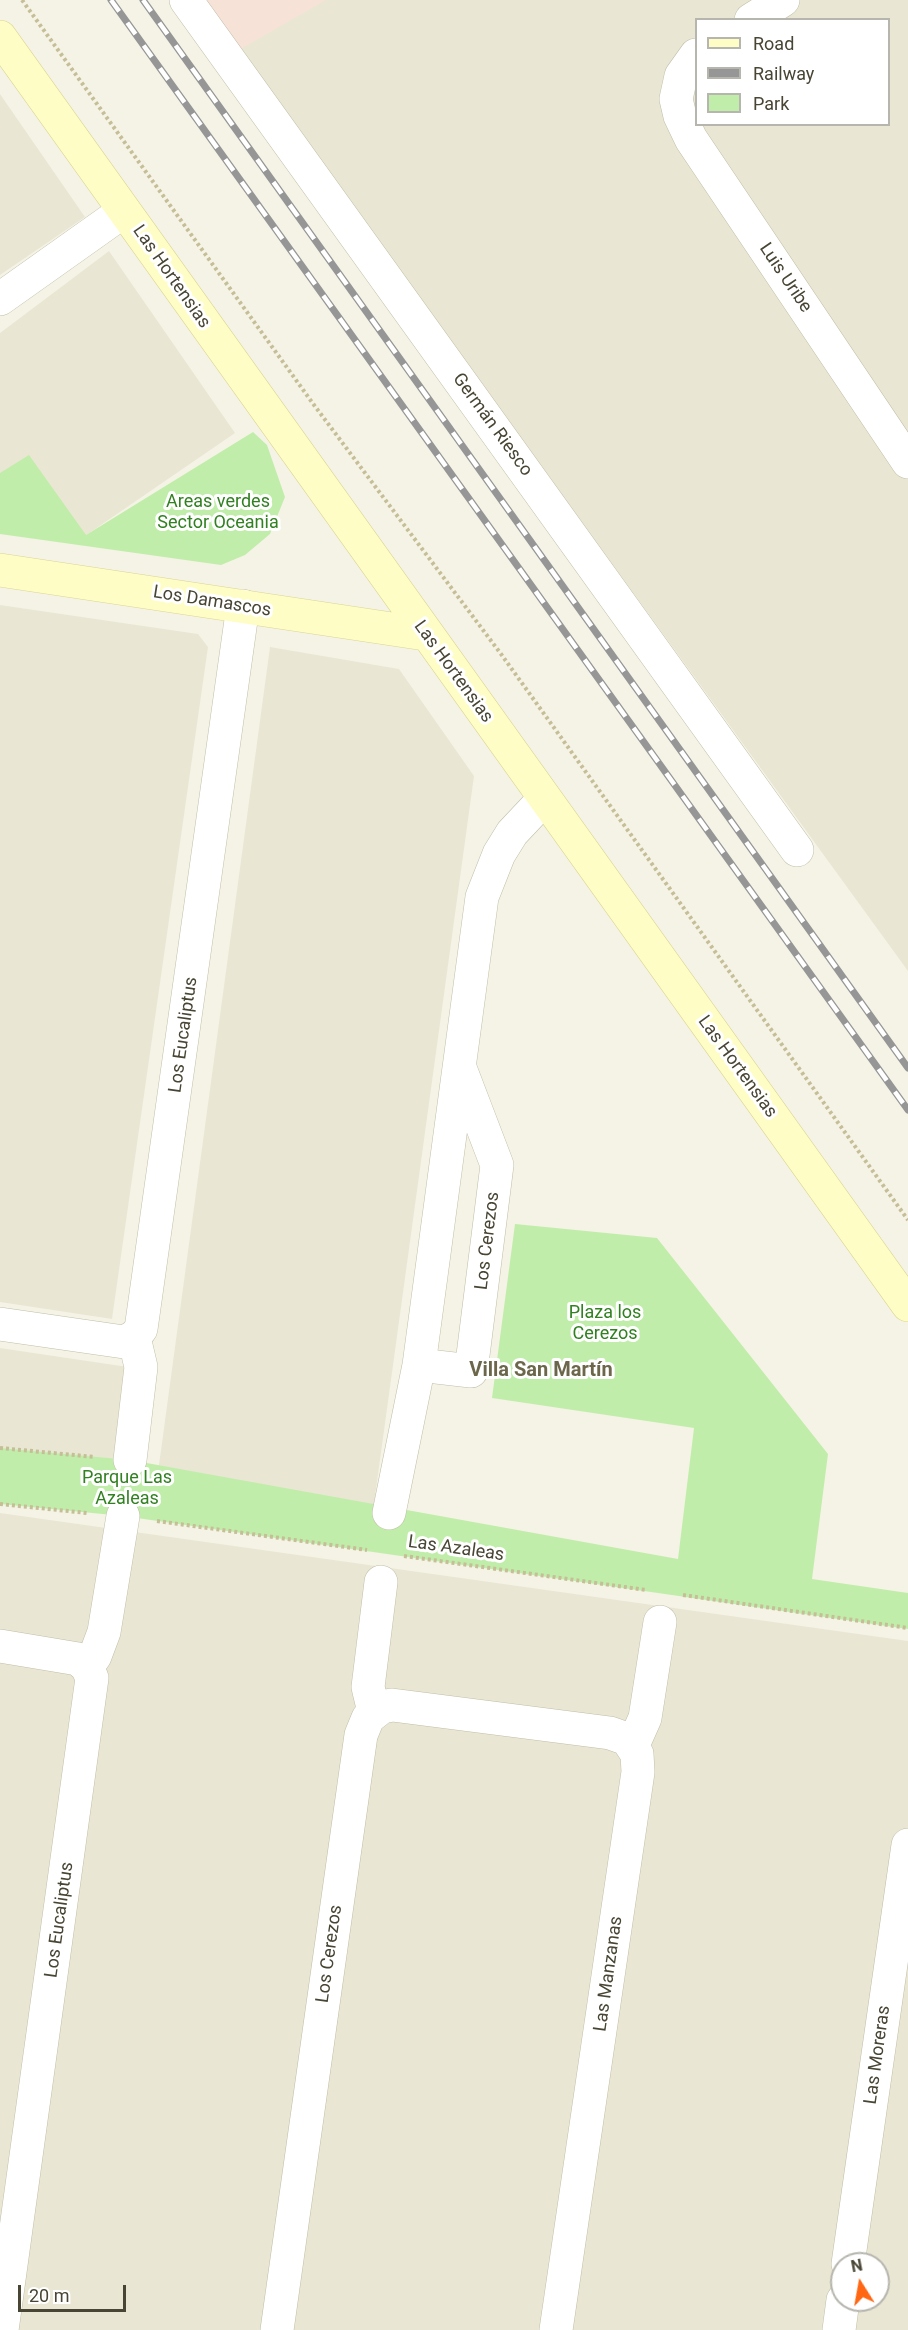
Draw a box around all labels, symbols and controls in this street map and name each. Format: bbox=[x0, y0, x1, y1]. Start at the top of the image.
legend bbox=[695, 18, 890, 126]
text: Road bbox=[753, 33, 794, 54]
text: Railway bbox=[753, 63, 814, 84]
text: Park bbox=[753, 93, 789, 114]
street label: Las Hortensias bbox=[127, 221, 215, 333]
street label: Luis Uribe bbox=[754, 239, 816, 317]
street label: Germán Riesco bbox=[447, 369, 537, 481]
park label: Areas verdes Sector Oceania bbox=[157, 491, 279, 534]
street label: Los Damascos bbox=[151, 582, 273, 622]
street label: Las Hortensias bbox=[409, 617, 497, 727]
street label: Los Eucaliptus bbox=[165, 976, 203, 1094]
street label: Las Hortensias bbox=[693, 1012, 781, 1122]
street label: Los Cerezos bbox=[471, 1191, 505, 1291]
park label: Plaza los Cerezos bbox=[569, 1302, 641, 1344]
district label: Villa San Martín bbox=[469, 1359, 613, 1383]
park label: Parque Las Azaleas bbox=[82, 1467, 172, 1510]
street label: Las Azaleas bbox=[407, 1532, 505, 1566]
street label: Los Eucaliptus bbox=[41, 1861, 79, 1979]
street label: Los Cerezos bbox=[312, 1904, 348, 2004]
street label: Las Manzanas bbox=[590, 1915, 628, 2033]
street label: Las Moreras bbox=[860, 2004, 896, 2106]
north arrow bbox=[830, 2252, 890, 2312]
text: N bbox=[849, 2255, 864, 2276]
scale bar bbox=[21, 2273, 129, 2311]
text: 20 m bbox=[29, 2285, 69, 2306]

